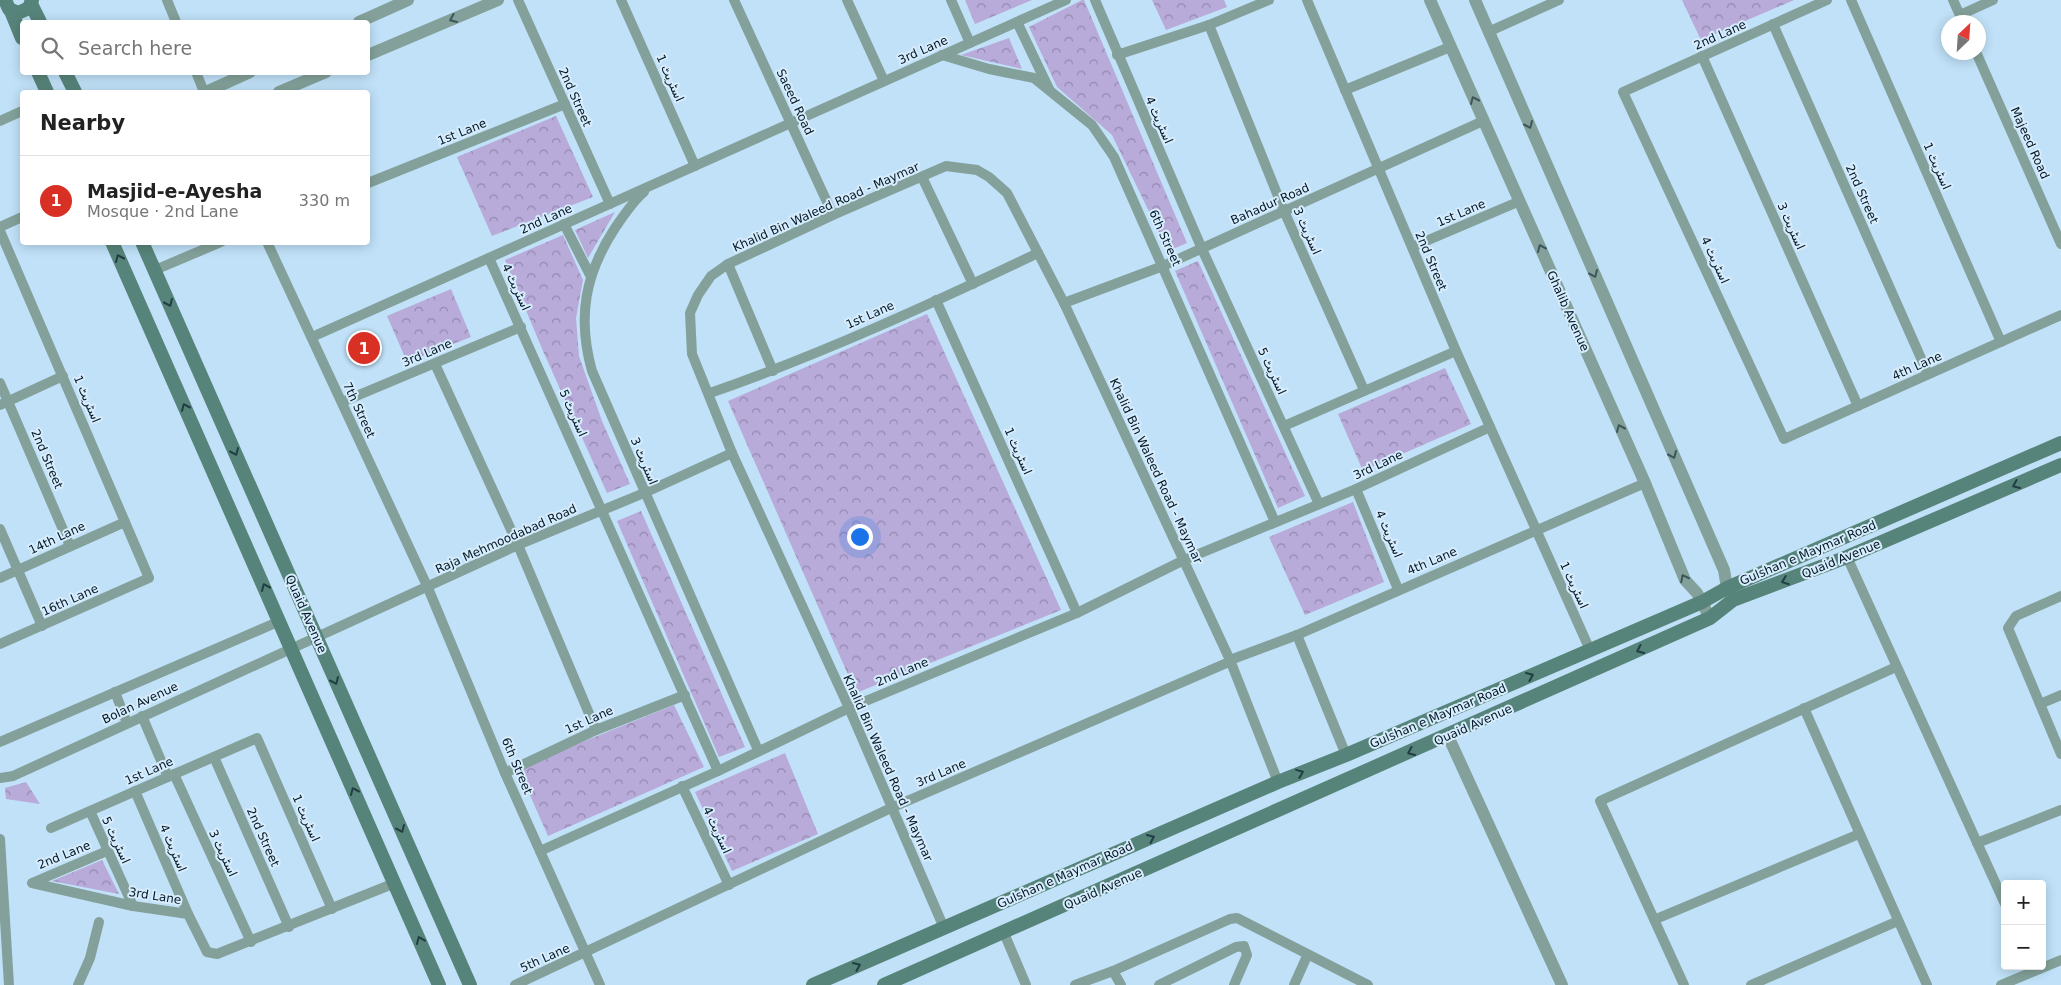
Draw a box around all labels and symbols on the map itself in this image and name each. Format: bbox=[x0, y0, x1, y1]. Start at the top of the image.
one-way arrow bbox=[449, 13, 458, 23]
north arrow bbox=[1941, 15, 1986, 60]
street label: 2nd Lane bbox=[1692, 17, 1748, 53]
street label: 3rd Lane bbox=[896, 33, 950, 67]
street label: اسٹریٹ 1 bbox=[652, 52, 687, 104]
street label: 2nd Street bbox=[556, 65, 594, 129]
street label: Saeed Road bbox=[774, 67, 816, 137]
street label: اسٹریٹ 4 bbox=[1141, 94, 1176, 146]
one-way arrow bbox=[1469, 96, 1480, 105]
street label: Majeed Road bbox=[2008, 105, 2052, 181]
street label: 1st Lane bbox=[436, 116, 488, 148]
one-way arrow bbox=[1523, 120, 1534, 129]
street label: اسٹریٹ 1 bbox=[1919, 140, 1954, 192]
street label: Khalid Bin Waleed Road - Maymar bbox=[731, 159, 922, 255]
street label: 2nd Street bbox=[1843, 162, 1881, 226]
street label: Bahadur Road bbox=[1228, 180, 1312, 228]
street label: 1st Lane bbox=[1435, 197, 1487, 229]
street label: اسٹریٹ 3 bbox=[1773, 200, 1808, 252]
street label: 2nd Lane bbox=[518, 201, 574, 237]
street label: اسٹریٹ 3 bbox=[1289, 205, 1324, 257]
street label: 6th Street bbox=[1146, 208, 1184, 269]
street label: 2nd Street bbox=[1412, 229, 1450, 293]
street label: اسٹریٹ 4 bbox=[1697, 234, 1732, 286]
one-way arrow bbox=[1536, 244, 1547, 253]
one-way arrow bbox=[115, 254, 125, 263]
street label: اسٹریٹ 4 bbox=[498, 261, 533, 313]
street label: Ghalib Avenue bbox=[1544, 268, 1592, 354]
one-way arrow bbox=[1588, 269, 1599, 278]
one-way arrow bbox=[163, 298, 174, 307]
street label: 1st Lane bbox=[844, 298, 896, 332]
pin: 1 bbox=[348, 329, 380, 367]
street label: 3rd Lane bbox=[400, 336, 454, 370]
street label: اسٹریٹ 5 bbox=[1254, 345, 1289, 397]
street label: 4th Lane bbox=[1890, 349, 1944, 383]
street label: اسٹریٹ 1 bbox=[70, 373, 103, 425]
street label: Khalid Bin Waleed Road - Maymar bbox=[1107, 376, 1205, 566]
street label: 7th Street bbox=[340, 380, 378, 441]
street label: اسٹریٹ 5 bbox=[555, 387, 590, 439]
one-way arrow bbox=[180, 403, 191, 412]
one-way arrow bbox=[1616, 424, 1627, 433]
street label: اسٹریٹ 1 bbox=[1000, 425, 1035, 477]
street label: 2nd Street bbox=[28, 427, 66, 491]
street label: اسٹریٹ 3 bbox=[627, 435, 660, 487]
one-way arrow bbox=[228, 447, 239, 456]
street label: 3rd Lane bbox=[1351, 447, 1405, 483]
one-way arrow bbox=[1667, 450, 1678, 459]
one-way arrow bbox=[2012, 478, 2021, 489]
street label: Raja Mehmoodabad Road bbox=[433, 501, 579, 577]
street label: اسٹریٹ 4 bbox=[1372, 508, 1405, 560]
street label: Gulshan e Maymar Road bbox=[1738, 518, 1878, 588]
street label: 14th Lane bbox=[27, 519, 87, 557]
your location bbox=[847, 524, 873, 550]
street label: Quaid Avenue bbox=[1800, 537, 1882, 581]
street label: 4th Lane bbox=[1405, 544, 1459, 578]
street label: اسٹریٹ 1 bbox=[1556, 559, 1591, 611]
street label: Quaid Avenue bbox=[283, 573, 329, 655]
one-way arrow bbox=[1680, 574, 1690, 583]
one-way arrow bbox=[1782, 575, 1790, 585]
street label: 16th Lane bbox=[40, 581, 100, 619]
one-way arrow bbox=[260, 583, 271, 592]
one-way arrow bbox=[1636, 643, 1645, 653]
street label: 2nd Lane bbox=[874, 655, 930, 689]
one-way arrow bbox=[1525, 671, 1534, 682]
street label: Khalid Bin Waleed Road - Maymar bbox=[840, 673, 936, 864]
one-way arrow bbox=[328, 676, 339, 685]
street label: Bolan Avenue bbox=[100, 679, 180, 727]
street label: Gulshan e Maymar Road bbox=[1368, 681, 1508, 751]
street label: Quaid Avenue bbox=[1432, 702, 1514, 748]
street label: 1st Lane bbox=[563, 703, 615, 737]
street label: 6th Street bbox=[499, 736, 535, 797]
one-way arrow bbox=[1407, 746, 1416, 757]
street label: 1st Lane bbox=[123, 754, 175, 788]
street label: 3rd Lane bbox=[914, 756, 968, 790]
one-way arrow bbox=[1295, 769, 1304, 780]
one-way arrow bbox=[350, 787, 361, 796]
street label: اسٹریٹ 1 bbox=[288, 792, 323, 844]
street label: اسٹریٹ 4 bbox=[699, 804, 734, 856]
street label: 2nd Street bbox=[244, 805, 282, 869]
street label: اسٹریٹ 5 bbox=[98, 814, 133, 866]
street label: اسٹریٹ 4 bbox=[156, 822, 189, 874]
one-way arrow bbox=[394, 824, 405, 833]
street label: اسٹریٹ 3 bbox=[205, 827, 240, 879]
one-way arrow bbox=[1146, 833, 1155, 844]
street label: 2nd Lane bbox=[36, 838, 92, 872]
street label: Gulshan e Maymar Road bbox=[995, 839, 1135, 911]
street label: Quaid Avenue bbox=[1062, 866, 1144, 912]
street label: 3rd Lane bbox=[128, 885, 182, 907]
one-way arrow bbox=[415, 936, 426, 945]
street label: 5th Lane bbox=[518, 941, 572, 975]
one-way arrow bbox=[852, 961, 861, 972]

